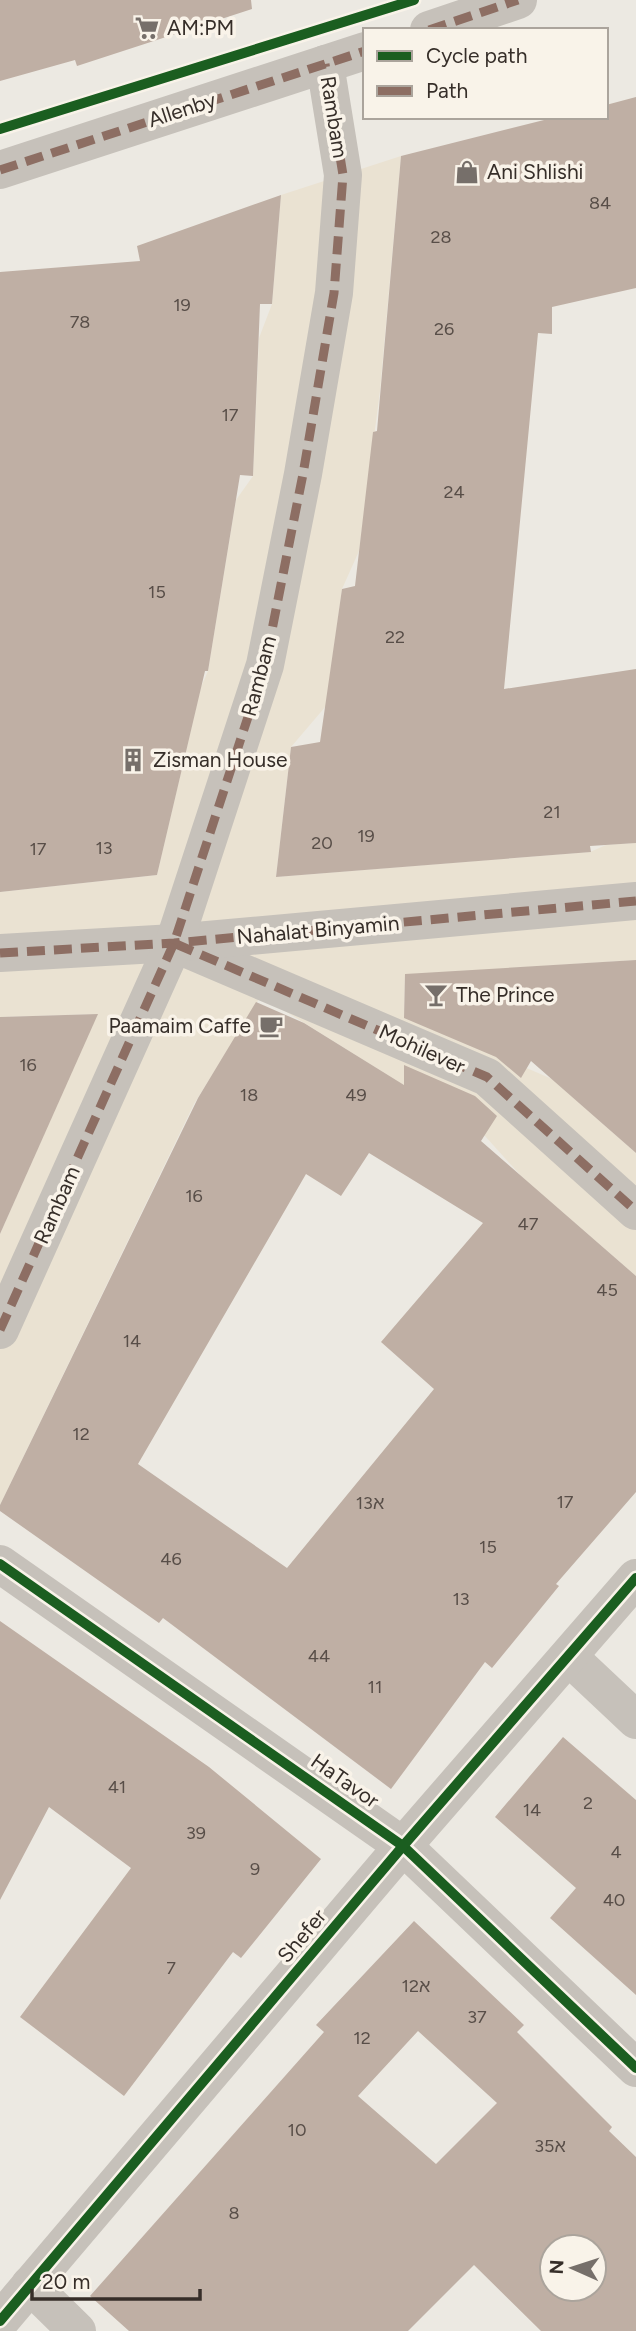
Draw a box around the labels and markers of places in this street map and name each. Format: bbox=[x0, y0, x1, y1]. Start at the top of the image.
supermarket icon: AM:PM bbox=[133, 14, 161, 42]
place label: AM:PM bbox=[167, 15, 234, 40]
shop icon: Ani Shlishi bbox=[453, 158, 481, 186]
place label: Ani Shlishi bbox=[487, 159, 583, 184]
building icon: Zisman House bbox=[119, 746, 147, 774]
place label: Zisman House bbox=[153, 747, 288, 772]
bar icon: The Prince bbox=[422, 981, 450, 1009]
place label: The Prince bbox=[456, 982, 555, 1007]
cafe icon: Paamaim Caffe bbox=[257, 1012, 285, 1040]
place label: Paamaim Caffe bbox=[108, 1013, 251, 1038]

